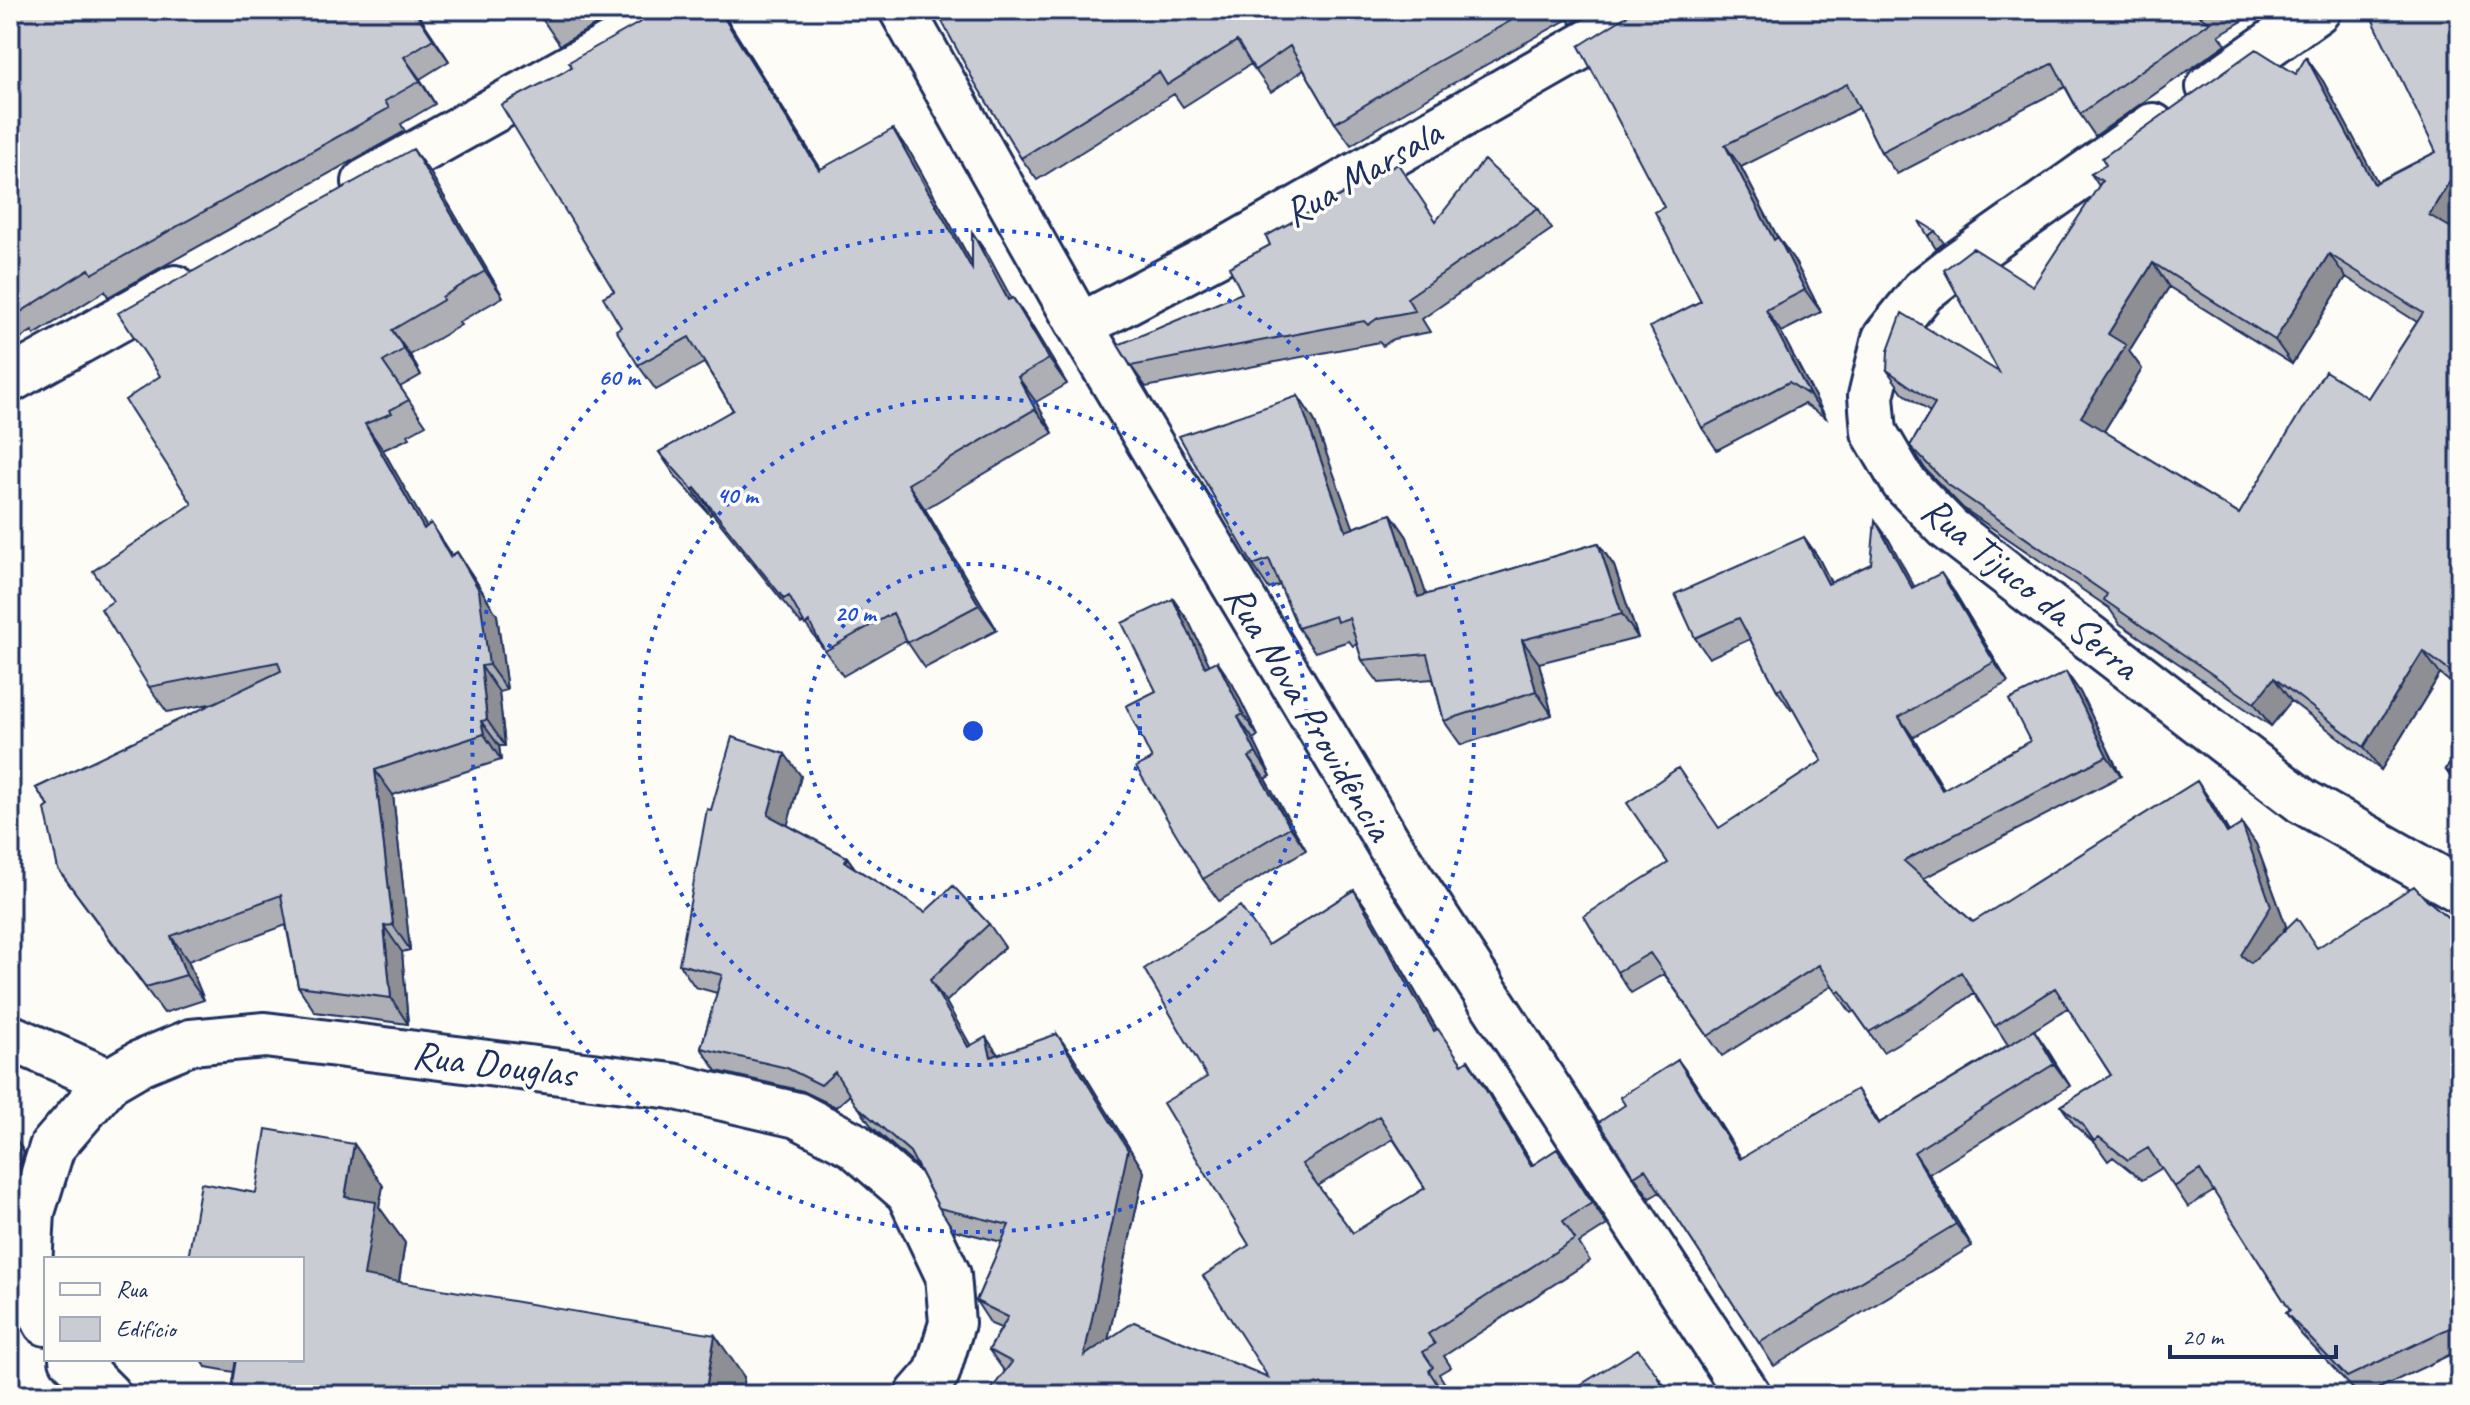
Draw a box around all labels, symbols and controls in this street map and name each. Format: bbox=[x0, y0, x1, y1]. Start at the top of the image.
street label: Rua Marsala bbox=[1275, 106, 1453, 238]
text: 60 m bbox=[598, 362, 642, 392]
text: 40 m bbox=[716, 480, 760, 510]
street label: Rua Tijuco da Serra bbox=[1912, 485, 2151, 693]
street label: Rua Nova Providência bbox=[1213, 576, 1407, 852]
text: 20 m bbox=[834, 598, 878, 628]
centre of rings bbox=[959, 717, 987, 745]
street label: Rua Douglas bbox=[410, 1029, 581, 1099]
legend bbox=[44, 1257, 304, 1361]
text: Rua bbox=[116, 1274, 148, 1304]
scale bar bbox=[2170, 1309, 2336, 1359]
text: Edifício bbox=[116, 1314, 178, 1344]
text: 20 m bbox=[2182, 1322, 2225, 1352]

